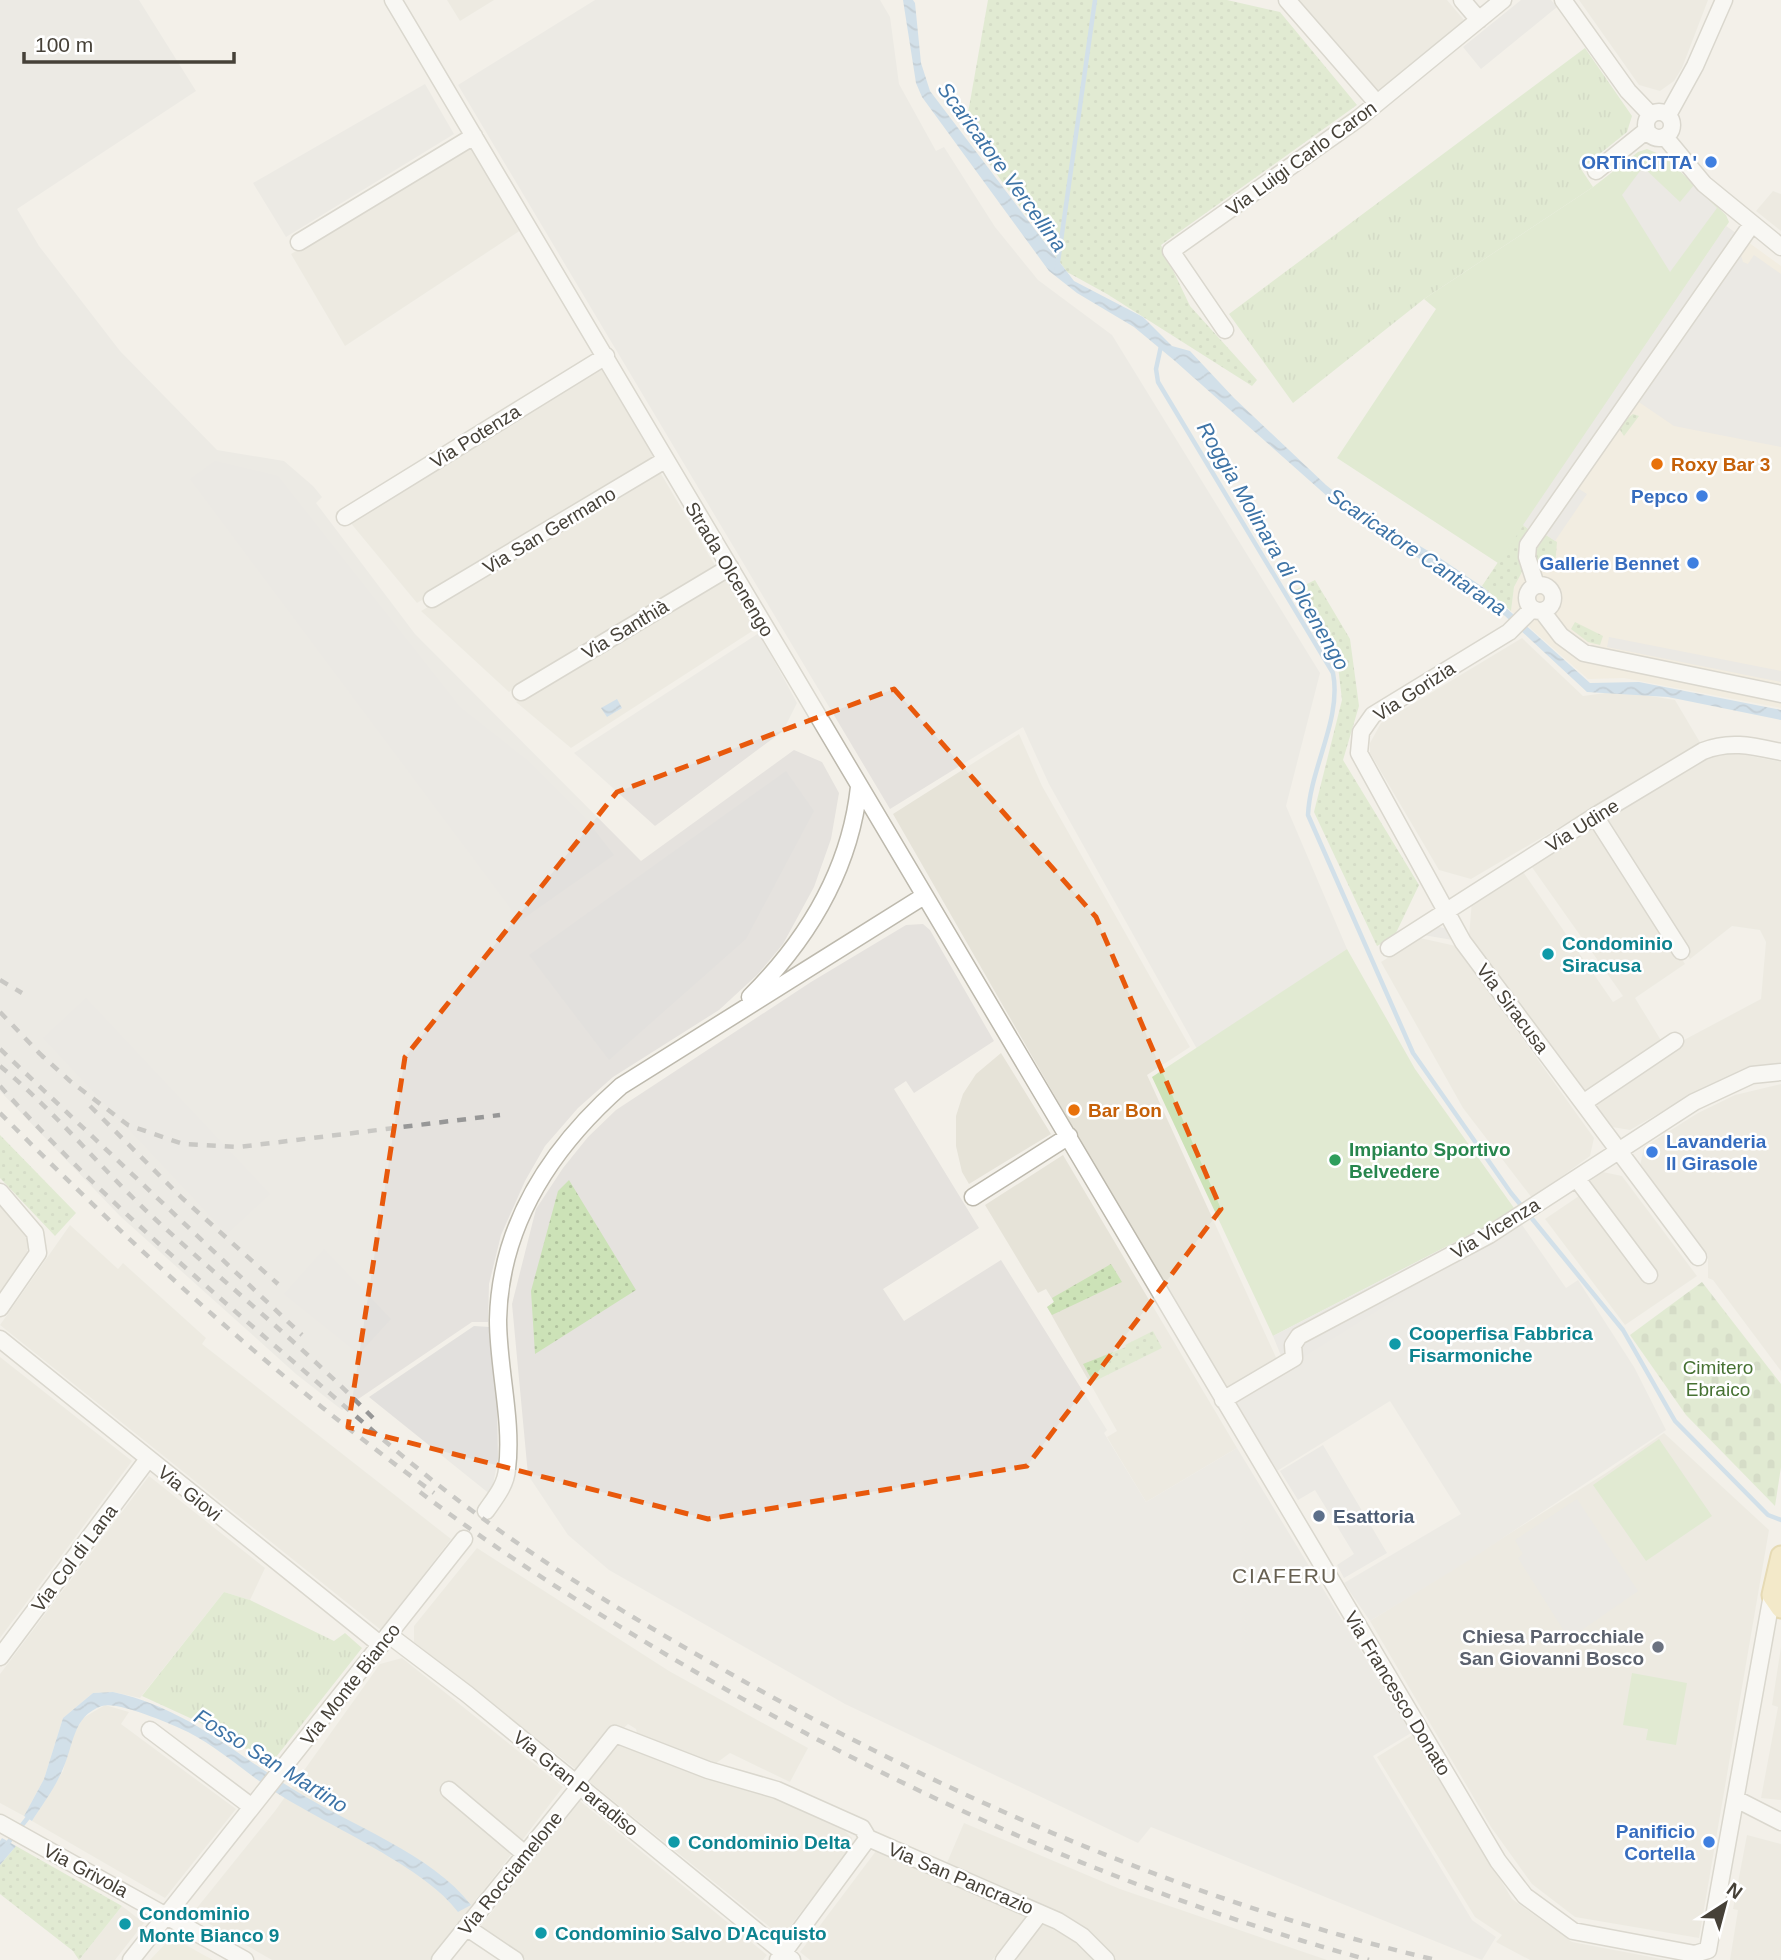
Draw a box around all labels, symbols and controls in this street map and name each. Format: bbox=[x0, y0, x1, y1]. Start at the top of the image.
scale bar bbox=[24, 21, 234, 65]
text: 100 m bbox=[35, 33, 93, 56]
water label: Scaricatore Vercellina bbox=[933, 78, 1072, 256]
street label: Via Luigi Carlo Caron bbox=[1222, 97, 1380, 220]
place label: ORTinCITTA' bbox=[1581, 152, 1697, 173]
marker: ORTinCITTA' bbox=[1703, 154, 1719, 170]
street label: Via Potenza bbox=[426, 400, 524, 472]
water label: Roggia Molinara di Olcenengo bbox=[1193, 418, 1354, 674]
place label: Roxy Bar 3 bbox=[1671, 454, 1770, 475]
marker: Roxy Bar 3 bbox=[1649, 456, 1665, 472]
street label: Via San Germano bbox=[479, 483, 619, 578]
water label: Scaricatore Cantarana bbox=[1324, 483, 1511, 620]
place label: Pepco bbox=[1631, 486, 1688, 507]
marker: Pepco bbox=[1694, 488, 1710, 504]
street label: Strada Olcenengo bbox=[681, 498, 778, 640]
place label: Gallerie Bennet bbox=[1540, 553, 1680, 574]
marker: Gallerie Bennet bbox=[1685, 555, 1701, 571]
street label: Via Santhià bbox=[578, 595, 673, 663]
street label: Via Gorizia bbox=[1370, 657, 1459, 725]
street label: Via Udine bbox=[1542, 795, 1623, 856]
place label: Condominio Siracusa bbox=[1562, 933, 1673, 976]
marker: Condominio Siracusa bbox=[1540, 946, 1556, 962]
street label: Via Siracusa bbox=[1472, 960, 1553, 1057]
place label: Bar Bon bbox=[1088, 1100, 1162, 1121]
marker: Bar Bon bbox=[1066, 1102, 1082, 1118]
place label: Lavanderia Il Girasole bbox=[1666, 1131, 1767, 1174]
place label: Impianto Sportivo Belvedere bbox=[1349, 1139, 1511, 1182]
marker: Lavanderia Il Girasole bbox=[1644, 1144, 1660, 1160]
marker: Impianto Sportivo Belvedere bbox=[1327, 1152, 1343, 1168]
street label: Via Vicenza bbox=[1447, 1194, 1544, 1263]
place label: Cooperfisa Fabbrica Fisarmoniche bbox=[1409, 1323, 1593, 1366]
marker: Cooperfisa Fabbrica Fisarmoniche bbox=[1387, 1336, 1403, 1352]
park label: Cimitero Ebraico bbox=[1683, 1357, 1753, 1400]
street label: Via Giovi bbox=[154, 1461, 226, 1525]
street label: Via Col di Lana bbox=[27, 1500, 122, 1616]
place label: Esattoria bbox=[1333, 1506, 1415, 1527]
marker: Esattoria bbox=[1311, 1508, 1327, 1524]
district label: CIAFERU bbox=[1232, 1564, 1338, 1587]
street label: Via Francesco Donato bbox=[1340, 1607, 1455, 1779]
street label: Via Monte Bianco bbox=[296, 1619, 404, 1749]
place label: Chiesa Parrocchiale San Giovanni Bosco bbox=[1459, 1626, 1644, 1669]
marker: Chiesa Parrocchiale San Giovanni Bosco bbox=[1650, 1639, 1666, 1655]
water label: Fosso San Martino bbox=[190, 1704, 352, 1817]
street label: Via Gran Paradiso bbox=[509, 1726, 642, 1840]
street label: Via Rocciamelone bbox=[454, 1807, 567, 1939]
place label: Panificio Cortella bbox=[1616, 1821, 1695, 1864]
place label: Condominio Delta bbox=[688, 1832, 851, 1853]
marker: Condominio Delta bbox=[666, 1834, 682, 1850]
marker: Panificio Cortella bbox=[1701, 1834, 1717, 1850]
street label: Via San Pancrazio bbox=[885, 1838, 1037, 1919]
street label: Via Grivola bbox=[40, 1839, 132, 1902]
north arrow bbox=[1690, 1869, 1760, 1939]
text: N bbox=[1723, 1878, 1746, 1903]
place label: Condominio Monte Bianco 9 bbox=[139, 1903, 279, 1946]
marker: Condominio Monte Bianco 9 bbox=[117, 1916, 133, 1932]
place label: Condominio Salvo D'Acquisto bbox=[555, 1923, 827, 1944]
marker: Condominio Salvo D'Acquisto bbox=[533, 1925, 549, 1941]

